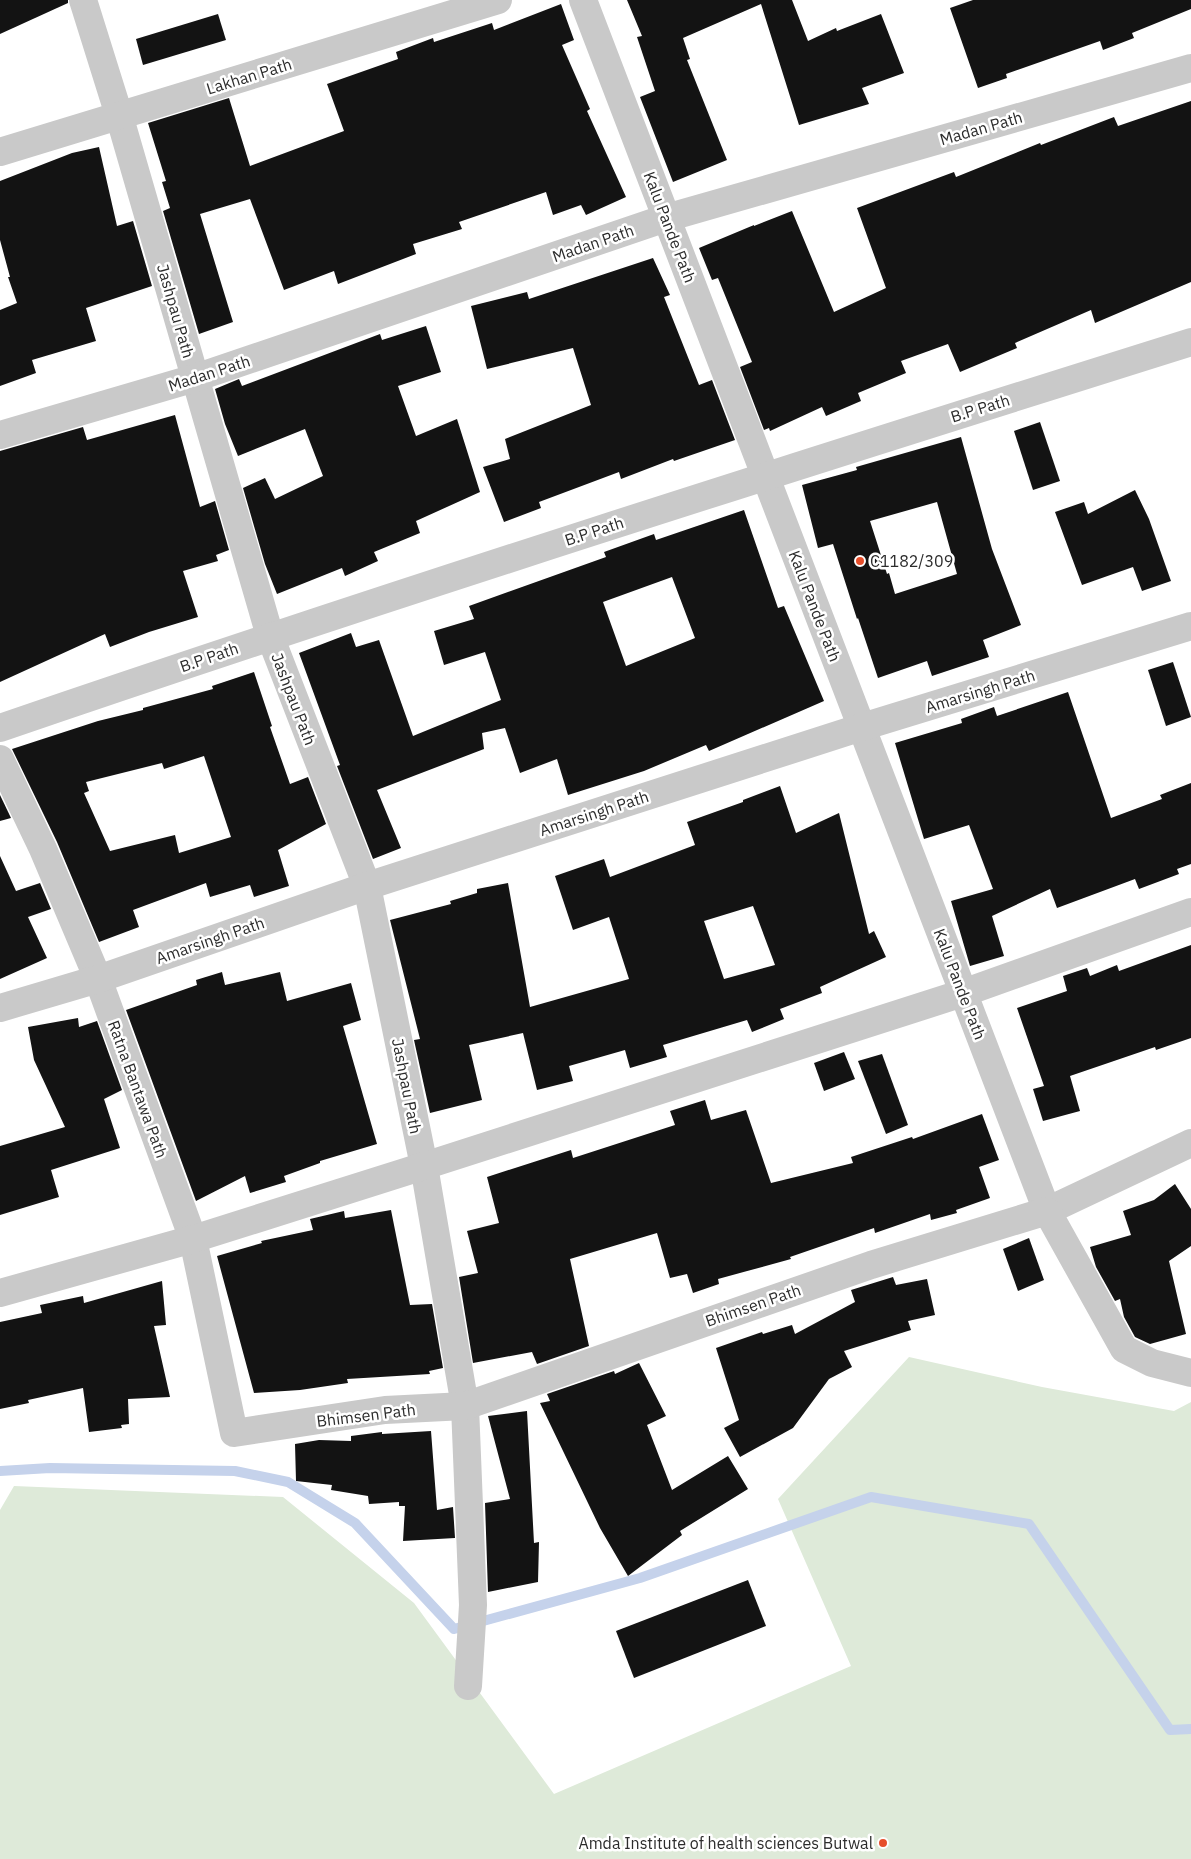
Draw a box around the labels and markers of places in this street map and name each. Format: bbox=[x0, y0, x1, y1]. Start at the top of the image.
place label: C1182/309 bbox=[870, 551, 953, 571]
marker: C1182/309 bbox=[854, 555, 866, 567]
place label: Amda Institute of health sciences Butwal bbox=[578, 1833, 873, 1853]
marker: Amda Institute of health sciences Butwal bbox=[877, 1837, 889, 1849]

